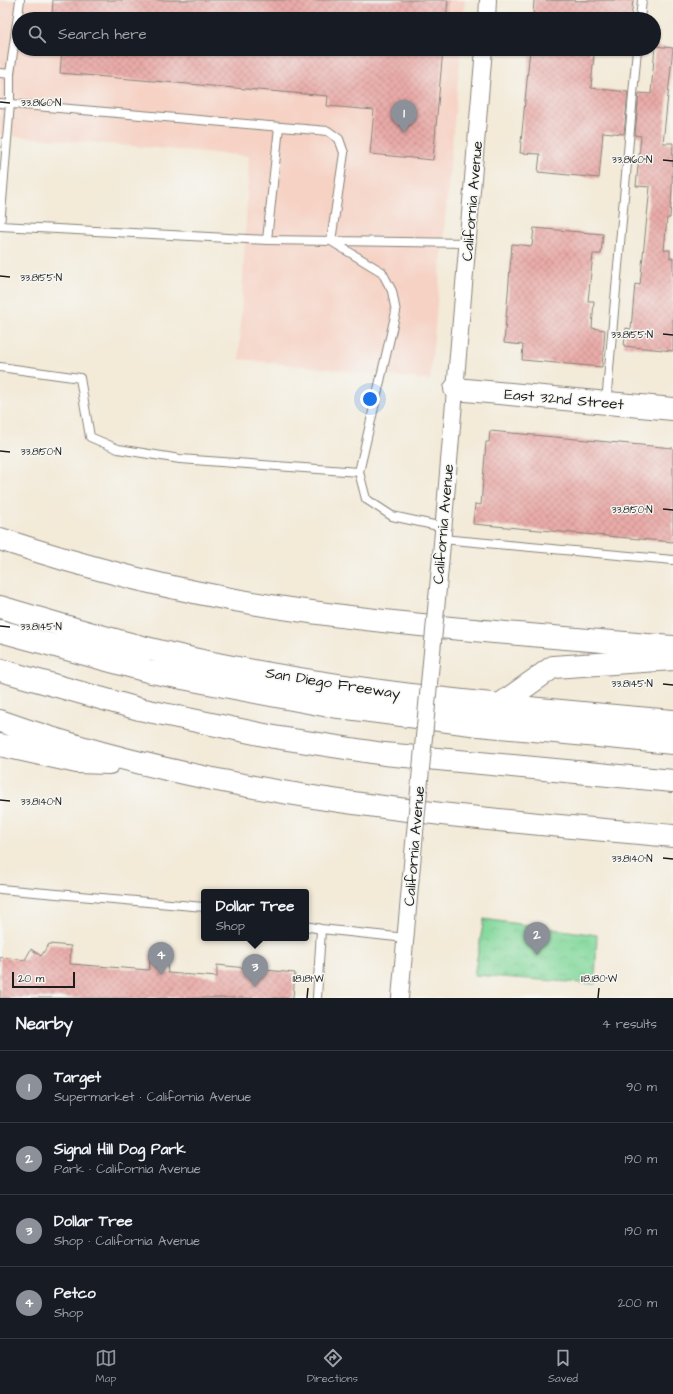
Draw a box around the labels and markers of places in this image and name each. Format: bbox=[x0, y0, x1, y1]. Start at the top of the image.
pin: 1 bbox=[391, 100, 417, 133]
pin: 2 bbox=[524, 922, 550, 955]
pin: 4 bbox=[148, 942, 174, 975]
pin: 3 bbox=[242, 954, 268, 987]

